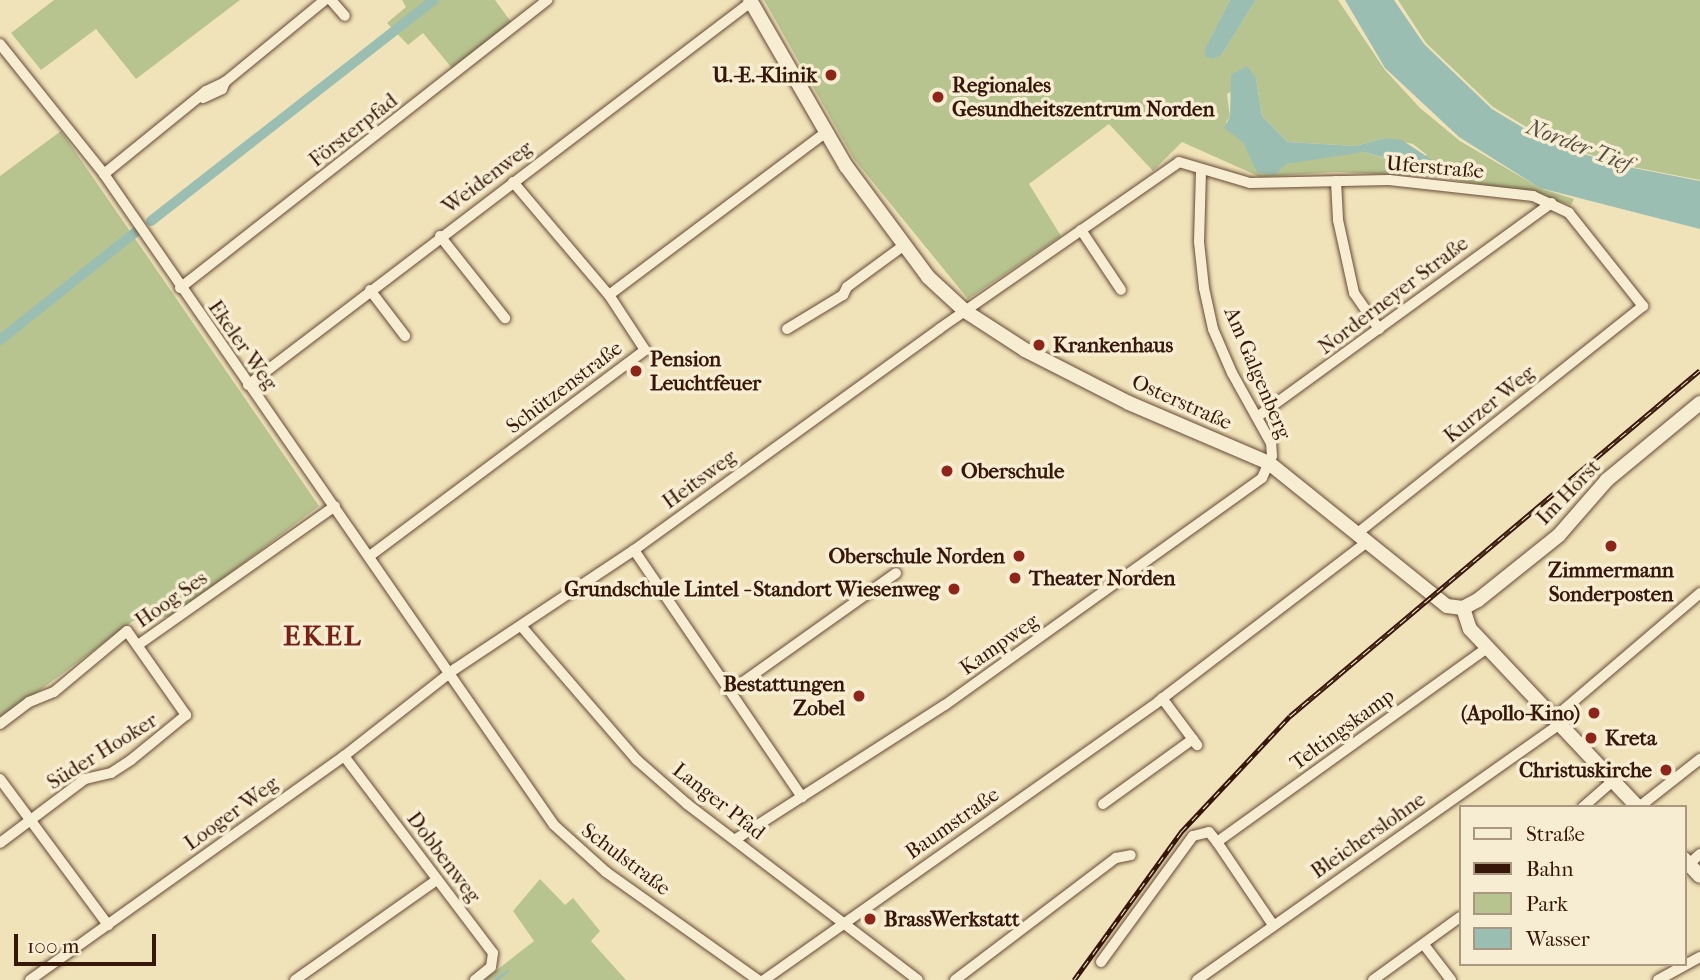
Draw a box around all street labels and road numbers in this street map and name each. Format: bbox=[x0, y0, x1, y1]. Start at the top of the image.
street label: Försterpfad bbox=[304, 88, 402, 172]
street label: Weidenweg bbox=[437, 135, 537, 219]
street label: Uferstraße bbox=[1385, 150, 1485, 184]
street label: Norderneyer Straße bbox=[1313, 230, 1473, 360]
street label: Ekeler Weg bbox=[203, 295, 283, 395]
street label: Am Galgenberg bbox=[1219, 303, 1297, 443]
street label: Schützenstraße bbox=[501, 335, 627, 439]
street label: Kurzer Weg bbox=[1438, 360, 1540, 448]
street label: Osterstraße bbox=[1128, 369, 1236, 435]
street label: Heitsweg bbox=[657, 444, 741, 514]
street label: Im Horst bbox=[1531, 454, 1605, 530]
street label: Hoog Ses bbox=[130, 565, 212, 633]
street label: Kampweg bbox=[955, 608, 1043, 680]
street label: Teltingskamp bbox=[1285, 683, 1399, 775]
street label: Süder Hooker bbox=[42, 707, 162, 795]
street label: Langer Pfad bbox=[668, 757, 770, 845]
street label: Looger Weg bbox=[179, 770, 283, 856]
street label: Baumstraße bbox=[900, 782, 1004, 864]
street label: Bleicherslohne bbox=[1306, 786, 1430, 884]
street label: Dobbenweg bbox=[402, 806, 486, 908]
street label: Schulstraße bbox=[576, 817, 676, 901]

